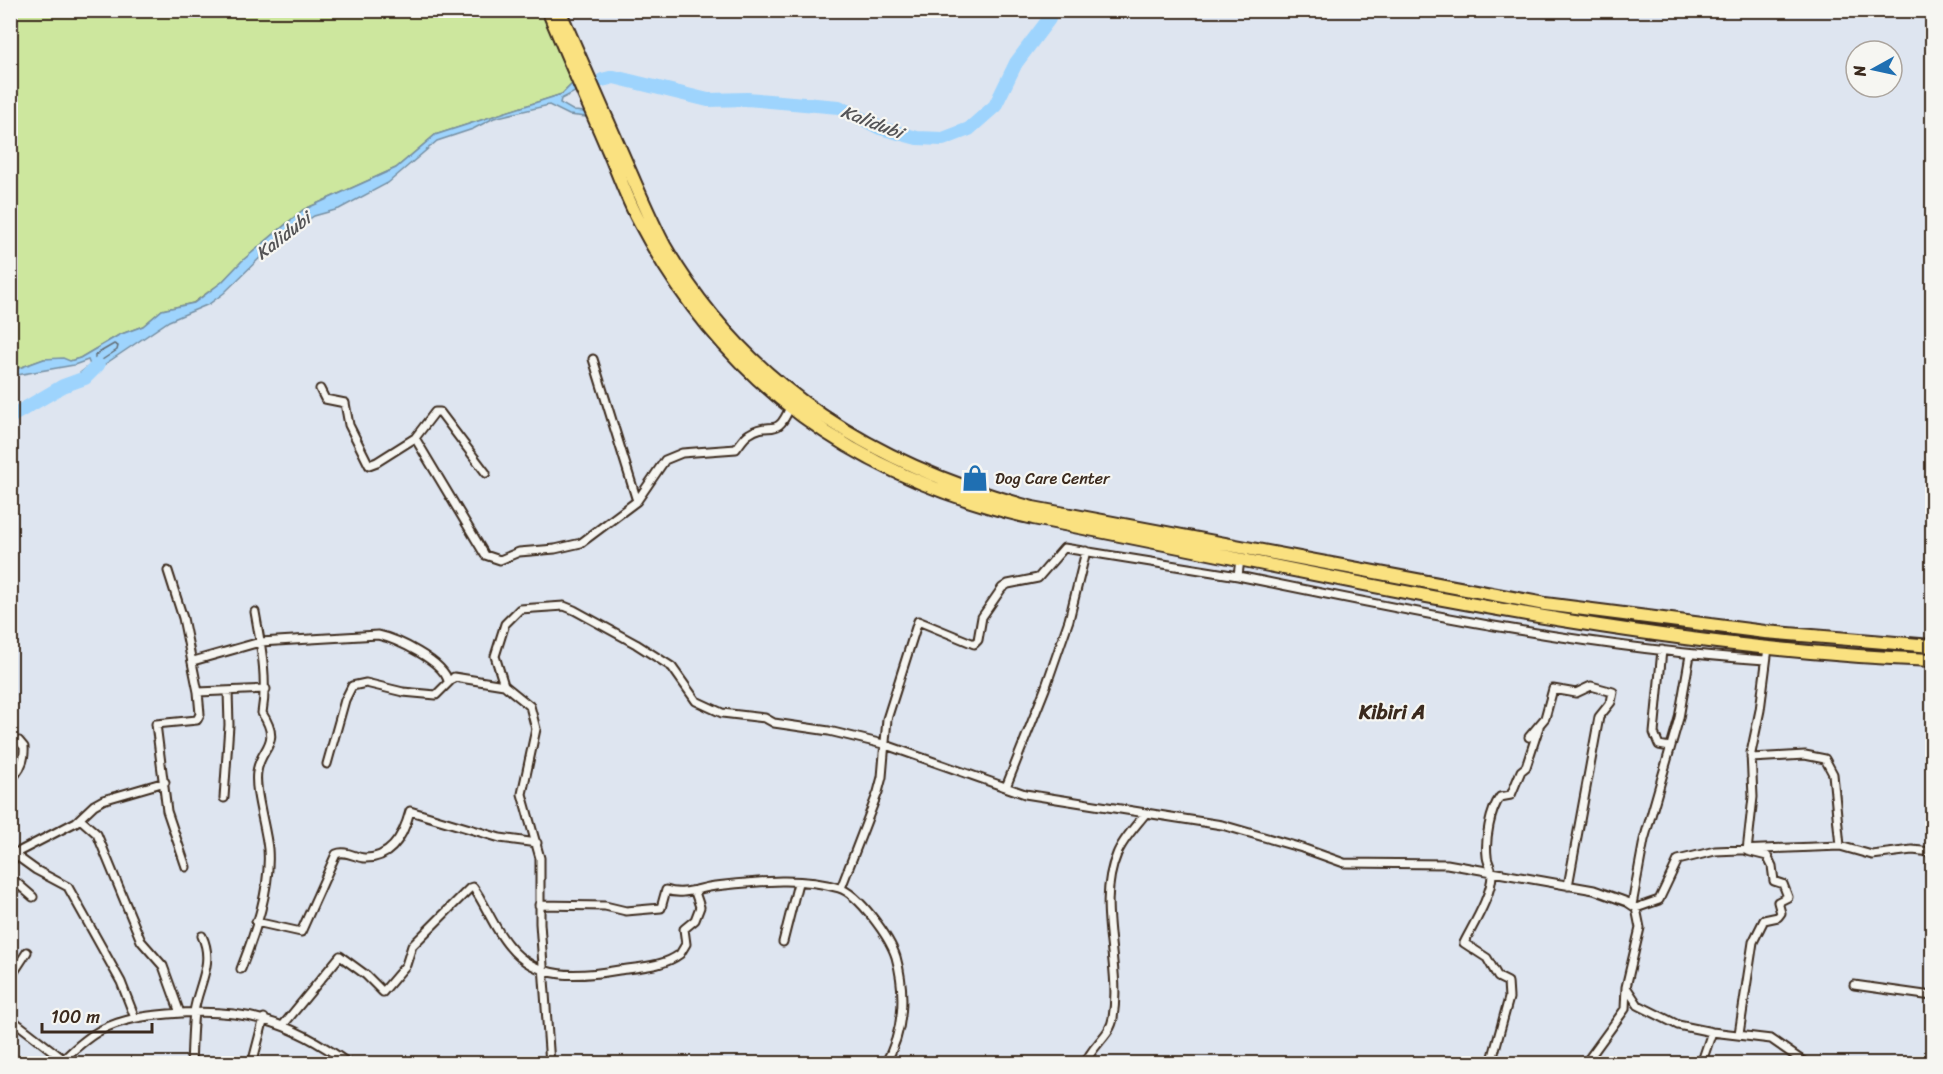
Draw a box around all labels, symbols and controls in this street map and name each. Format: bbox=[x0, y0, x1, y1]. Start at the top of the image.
north arrow bbox=[1844, 39, 1904, 99]
text: N bbox=[1844, 63, 1875, 80]
water label: Kalidubi bbox=[836, 96, 911, 150]
water label: Kalidubi bbox=[248, 201, 321, 268]
shop icon: Dog Care Center bbox=[960, 463, 990, 493]
place label: Dog Care Center bbox=[995, 464, 1111, 493]
district label: Kibiri A bbox=[1358, 695, 1425, 730]
scale bar bbox=[42, 996, 152, 1034]
text: 100 m bbox=[51, 1001, 100, 1033]

